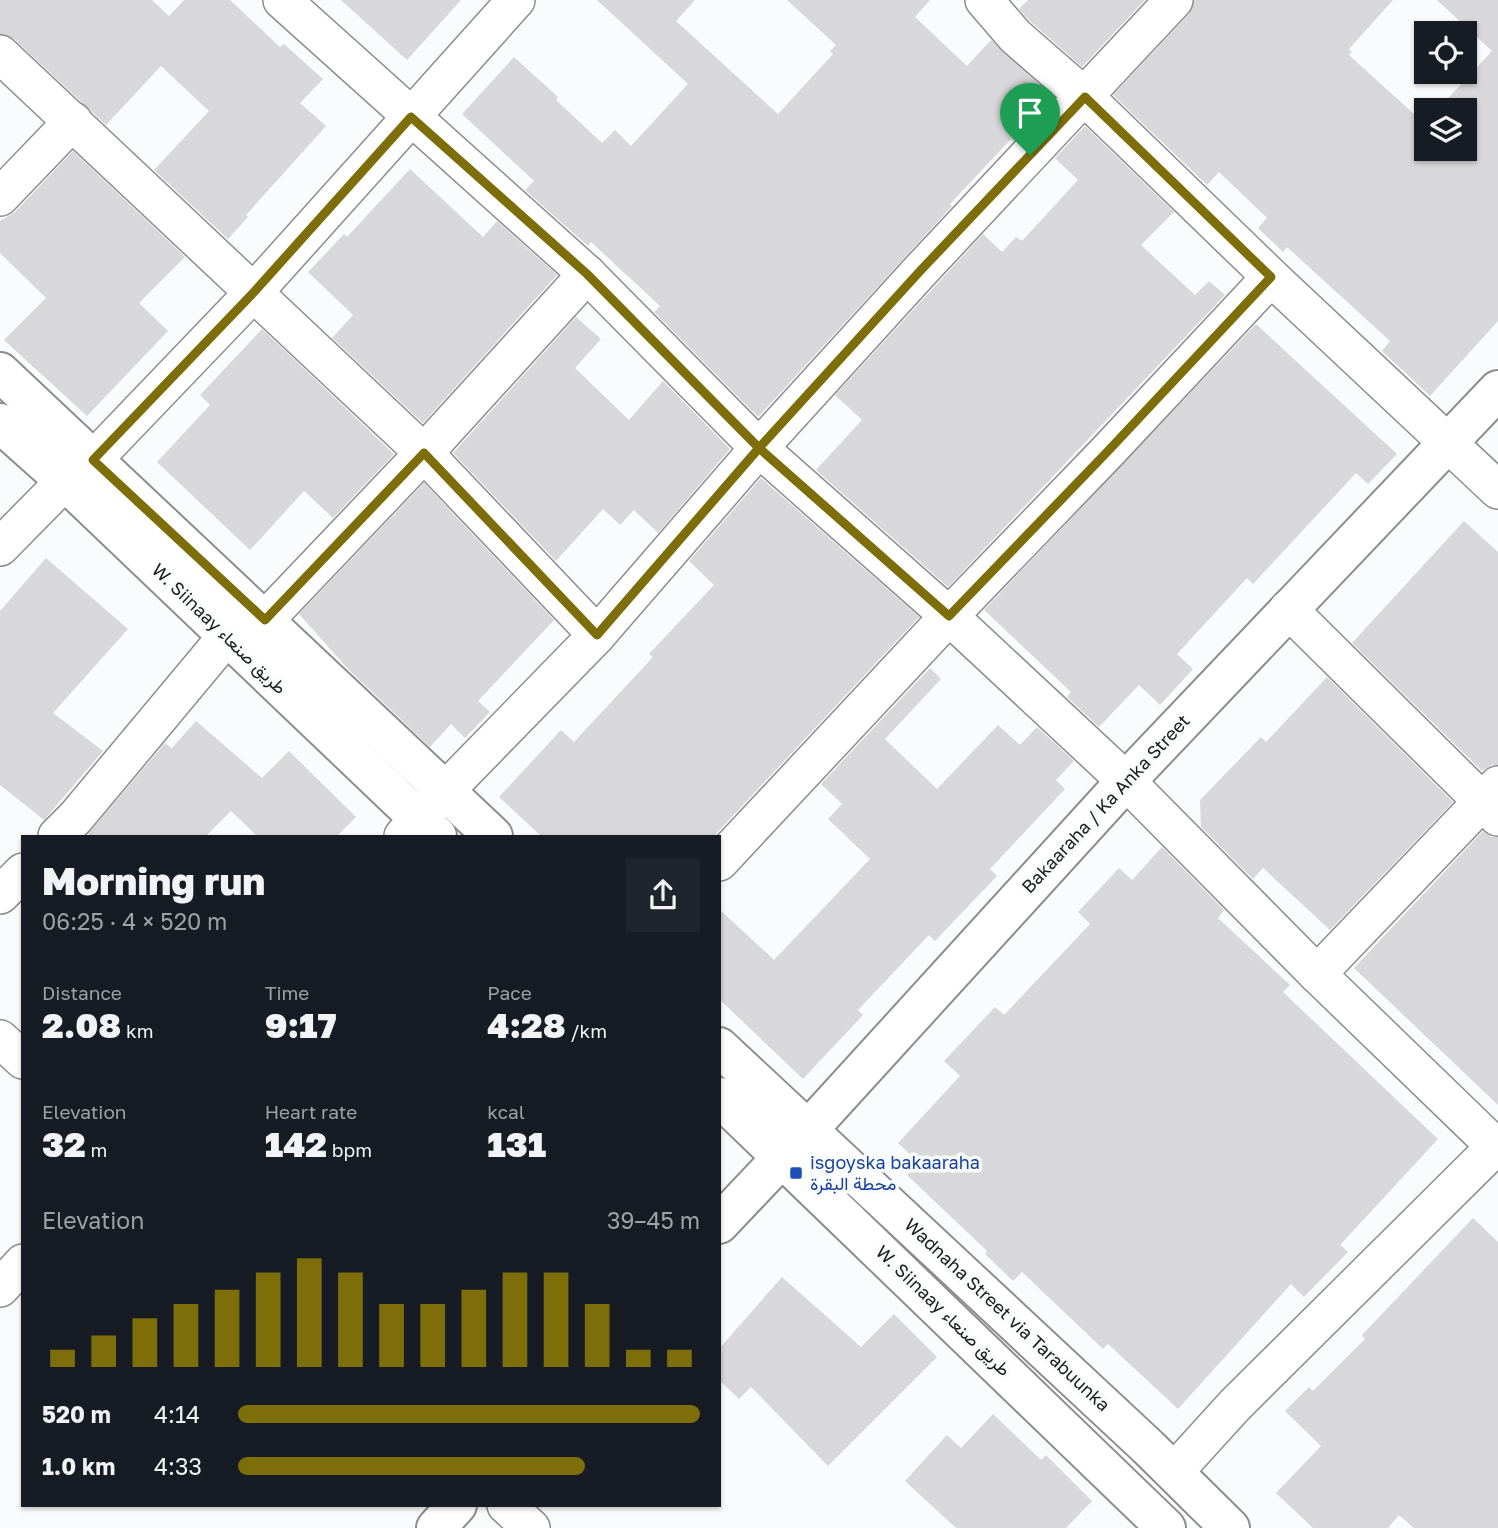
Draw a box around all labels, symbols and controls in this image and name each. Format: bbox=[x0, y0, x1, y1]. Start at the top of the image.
map controls bbox=[1414, 21, 1477, 161]
button: locate bbox=[1414, 21, 1477, 84]
pin bbox=[1000, 83, 1060, 155]
icon: arrive bbox=[1011, 94, 1049, 132]
button: layers bbox=[1414, 98, 1477, 161]
street label: W. Siinaay طريق صنعاء bbox=[147, 558, 292, 699]
street label: Bakaaraha / Ka Anka Street bbox=[1017, 709, 1194, 897]
text: Morning run bbox=[42, 858, 265, 903]
button: share bbox=[626, 858, 700, 932]
text: 06:25 · 4 × 520 m bbox=[42, 907, 227, 935]
text: Distance bbox=[42, 981, 122, 1004]
text: Time bbox=[265, 981, 309, 1004]
text: Pace bbox=[487, 981, 532, 1004]
text: 2.08 bbox=[42, 1004, 121, 1046]
text: 9:17 bbox=[265, 1004, 337, 1046]
text: 4:28 bbox=[487, 1004, 566, 1046]
text: km bbox=[121, 1019, 154, 1042]
text: /km bbox=[566, 1019, 607, 1042]
text: Elevation bbox=[42, 1100, 127, 1123]
text: Heart rate bbox=[265, 1100, 357, 1123]
text: kcal bbox=[487, 1100, 525, 1123]
text: 32 bbox=[42, 1123, 86, 1165]
text: 142 bbox=[265, 1123, 327, 1165]
text: 131 bbox=[487, 1123, 546, 1165]
text: m bbox=[86, 1138, 107, 1161]
text: bpm bbox=[327, 1138, 372, 1161]
place label: isgoyska bakaaraha محطة البقرة bbox=[810, 1151, 980, 1195]
marker: isgoyska bakaaraha محطة البقرة bbox=[788, 1165, 804, 1181]
text: Elevation bbox=[42, 1206, 144, 1234]
text: 39–45 m bbox=[607, 1206, 700, 1234]
street label: Wadnaha Street via Tarabuunka bbox=[900, 1213, 1115, 1415]
street label: W. Siinaay طريق صنعاء bbox=[871, 1240, 1016, 1381]
text: 520 m bbox=[42, 1400, 111, 1428]
text: 4:14 bbox=[154, 1400, 200, 1428]
text: 1.0 km bbox=[42, 1452, 115, 1480]
text: 4:33 bbox=[154, 1452, 202, 1480]

